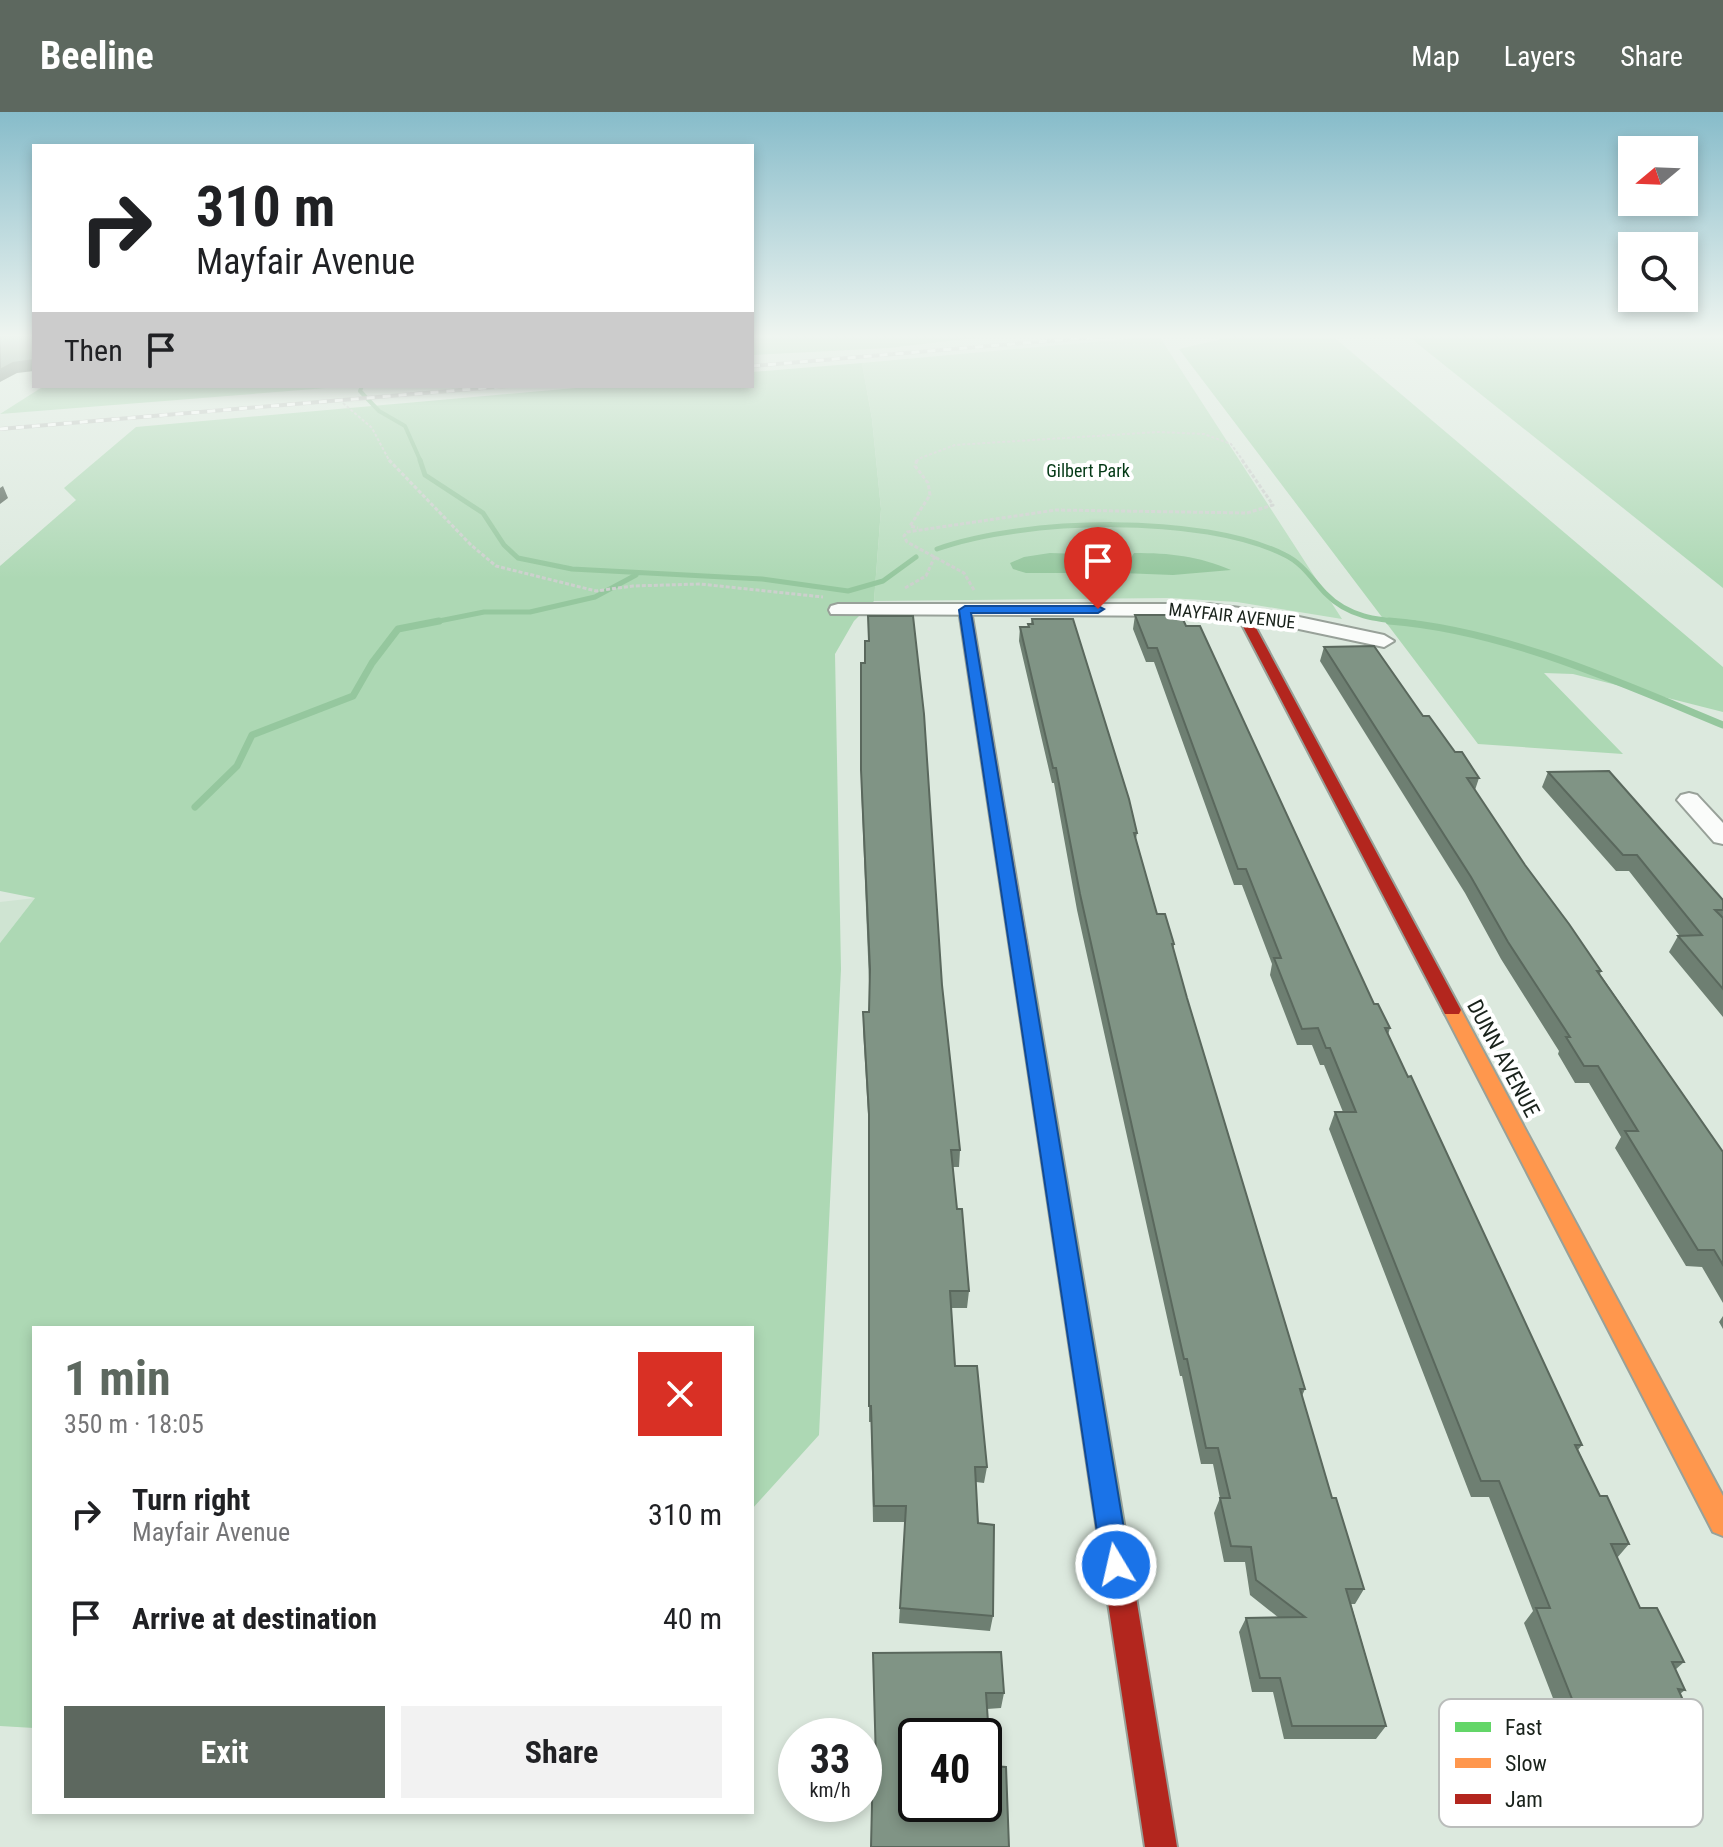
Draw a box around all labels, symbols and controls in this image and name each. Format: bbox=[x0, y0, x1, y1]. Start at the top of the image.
text: Beeline bbox=[40, 34, 154, 78]
text: Map bbox=[1411, 40, 1460, 73]
text: Layers bbox=[1504, 40, 1576, 73]
text: Share bbox=[1620, 40, 1683, 73]
north arrow bbox=[1618, 136, 1698, 216]
map controls bbox=[1618, 136, 1698, 312]
text: 310 m bbox=[196, 174, 335, 240]
icon: right bbox=[64, 176, 168, 280]
button: search bbox=[1618, 232, 1698, 312]
text: Mayfair Avenue bbox=[196, 241, 415, 283]
icon: arrive bbox=[139, 328, 183, 372]
text: Then bbox=[64, 333, 123, 368]
park label: Gilbert Park bbox=[1046, 460, 1130, 481]
pin bbox=[1064, 527, 1132, 609]
icon: arrive bbox=[1076, 539, 1120, 583]
street label: MAYFAIR AVENUE bbox=[1168, 598, 1297, 633]
street label: DUNN AVENUE bbox=[1462, 995, 1545, 1121]
text: 1 min bbox=[64, 1350, 171, 1407]
button: close bbox=[638, 1352, 722, 1436]
text: 350 m · 18:05 bbox=[64, 1409, 204, 1439]
text: Turn right bbox=[132, 1482, 250, 1517]
icon: right bbox=[64, 1492, 108, 1536]
text: 310 m bbox=[648, 1497, 722, 1532]
text: Mayfair Avenue bbox=[132, 1517, 290, 1547]
position arrow bbox=[1074, 1523, 1158, 1607]
icon: arrive bbox=[64, 1596, 108, 1640]
text: Arrive at destination bbox=[132, 1601, 377, 1636]
text: 40 m bbox=[663, 1601, 722, 1636]
legend bbox=[1439, 1699, 1703, 1827]
button: Exit bbox=[64, 1706, 385, 1798]
button: Share bbox=[401, 1706, 722, 1798]
text: Fast bbox=[1505, 1715, 1542, 1740]
speed limit sign: 40 bbox=[898, 1718, 1002, 1822]
text: 33 bbox=[810, 1736, 850, 1783]
text: Slow bbox=[1505, 1751, 1547, 1776]
text: km/h bbox=[809, 1778, 851, 1802]
text: Jam bbox=[1505, 1787, 1543, 1812]

